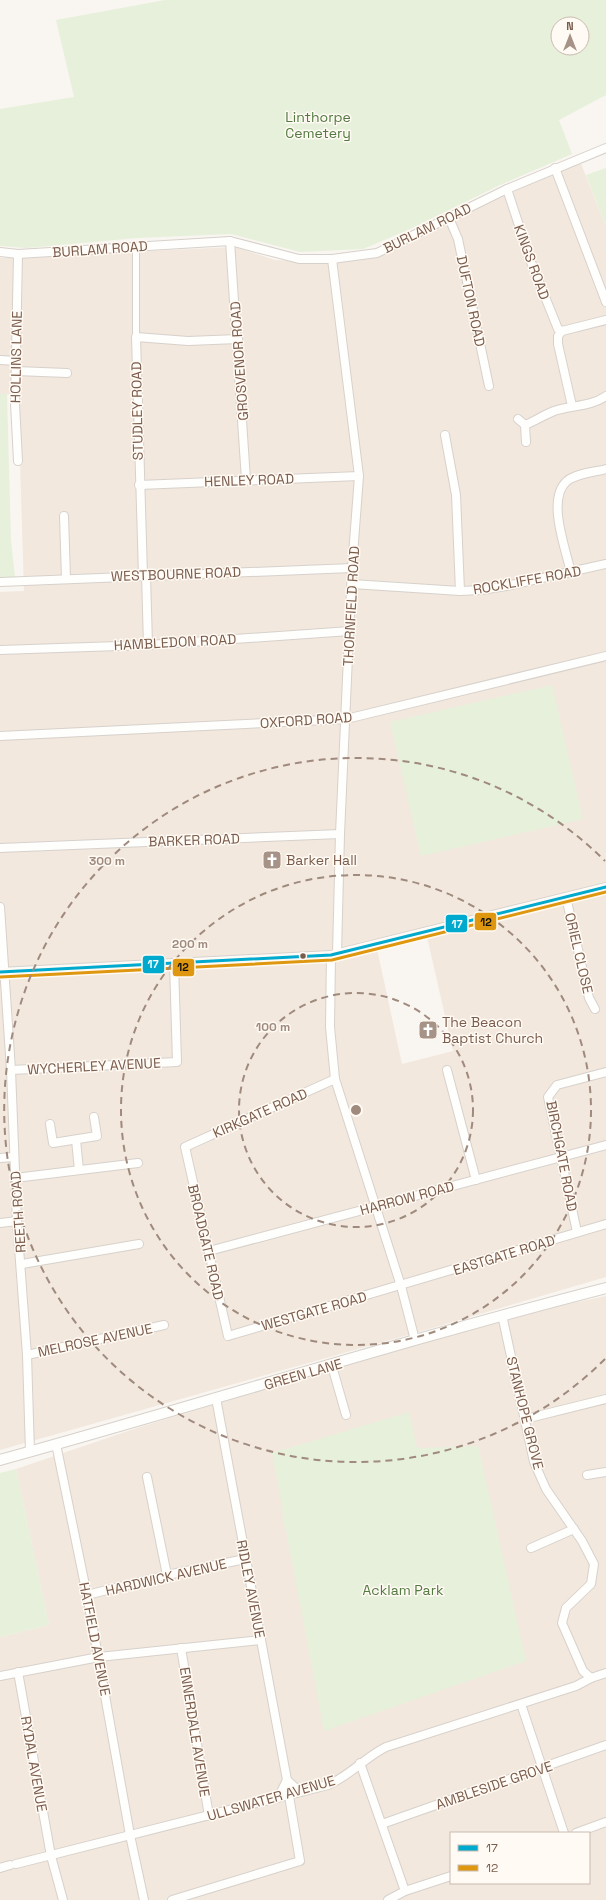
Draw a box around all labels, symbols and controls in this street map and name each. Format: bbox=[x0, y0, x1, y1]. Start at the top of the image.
north arrow bbox=[550, 16, 590, 56]
text: N bbox=[566, 19, 574, 33]
park label: Linthorpe Cemetery bbox=[285, 108, 351, 142]
street label: BURLAM ROAD bbox=[380, 199, 474, 257]
street label: KINGS ROAD bbox=[510, 222, 554, 302]
street label: BURLAM ROAD bbox=[52, 237, 148, 261]
street label: DUFTON ROAD bbox=[453, 254, 489, 348]
street label: GROSVENOR ROAD bbox=[226, 301, 252, 421]
street label: HOLLINS LANE bbox=[6, 311, 26, 403]
street label: STUDLEY ROAD bbox=[127, 362, 147, 460]
street label: HENLEY ROAD bbox=[204, 469, 294, 491]
street label: THORNFIELD ROAD bbox=[339, 545, 363, 667]
street label: ROCKLIFFE ROAD bbox=[471, 562, 583, 598]
street label: WESTBOURNE ROAD bbox=[111, 563, 241, 585]
street label: HAMBLEDON ROAD bbox=[113, 630, 237, 654]
street label: OXFORD ROAD bbox=[259, 708, 353, 732]
street label: BARKER ROAD bbox=[148, 829, 240, 851]
church icon: Barker Hall bbox=[261, 849, 283, 871]
place label: Barker Hall bbox=[286, 851, 357, 869]
text: 300 m bbox=[89, 853, 125, 869]
street label: ORIEL CLOSE bbox=[561, 911, 597, 995]
line badge: 12 bbox=[474, 912, 497, 931]
line badge: 17 bbox=[445, 914, 468, 933]
text: 12 bbox=[480, 915, 492, 929]
text: 17 bbox=[451, 917, 463, 931]
text: 200 m bbox=[172, 936, 208, 952]
unlabelled marker bbox=[298, 951, 308, 961]
line badge: 17 bbox=[142, 955, 165, 974]
text: 17 bbox=[147, 957, 159, 971]
line badge: 12 bbox=[172, 958, 195, 977]
text: 12 bbox=[177, 960, 189, 974]
place label: The Beacon Baptist Church bbox=[442, 1013, 543, 1047]
text: 100 m bbox=[256, 1019, 290, 1035]
church icon: The Beacon Baptist Church bbox=[417, 1019, 439, 1041]
street label: WYCHERLEY AVENUE bbox=[27, 1054, 161, 1078]
street label: KIRKGATE ROAD bbox=[210, 1084, 310, 1142]
street label: BIRCHGATE ROAD bbox=[542, 1099, 582, 1213]
centre of rings bbox=[349, 1103, 363, 1117]
street label: REETH ROAD bbox=[6, 1171, 30, 1253]
street label: HARROW ROAD bbox=[358, 1177, 456, 1219]
street label: BROADGATE ROAD bbox=[184, 1182, 228, 1302]
street label: EASTGATE ROAD bbox=[451, 1231, 557, 1279]
street label: WESTGATE ROAD bbox=[259, 1287, 369, 1335]
street label: MELROSE AVENUE bbox=[36, 1319, 154, 1361]
street label: GREEN LANE bbox=[262, 1354, 344, 1394]
street label: STANHOPE GROVE bbox=[502, 1355, 548, 1471]
street label: RIDLEY AVENUE bbox=[233, 1538, 269, 1640]
street label: HARDWICK AVENUE bbox=[104, 1554, 228, 1600]
street label: HATFIELD AVENUE bbox=[75, 1581, 115, 1698]
park label: Acklam Park bbox=[363, 1581, 444, 1599]
street label: ENNERDALE AVENUE bbox=[176, 1666, 214, 1798]
street label: RYDAL AVENUE bbox=[17, 1715, 51, 1813]
street label: AMBLESIDE GROVE bbox=[433, 1757, 555, 1813]
street label: ULLSWATER AVENUE bbox=[205, 1771, 337, 1825]
legend bbox=[450, 1832, 590, 1884]
text: 17 bbox=[486, 1840, 498, 1856]
text: 12 bbox=[486, 1860, 498, 1876]

